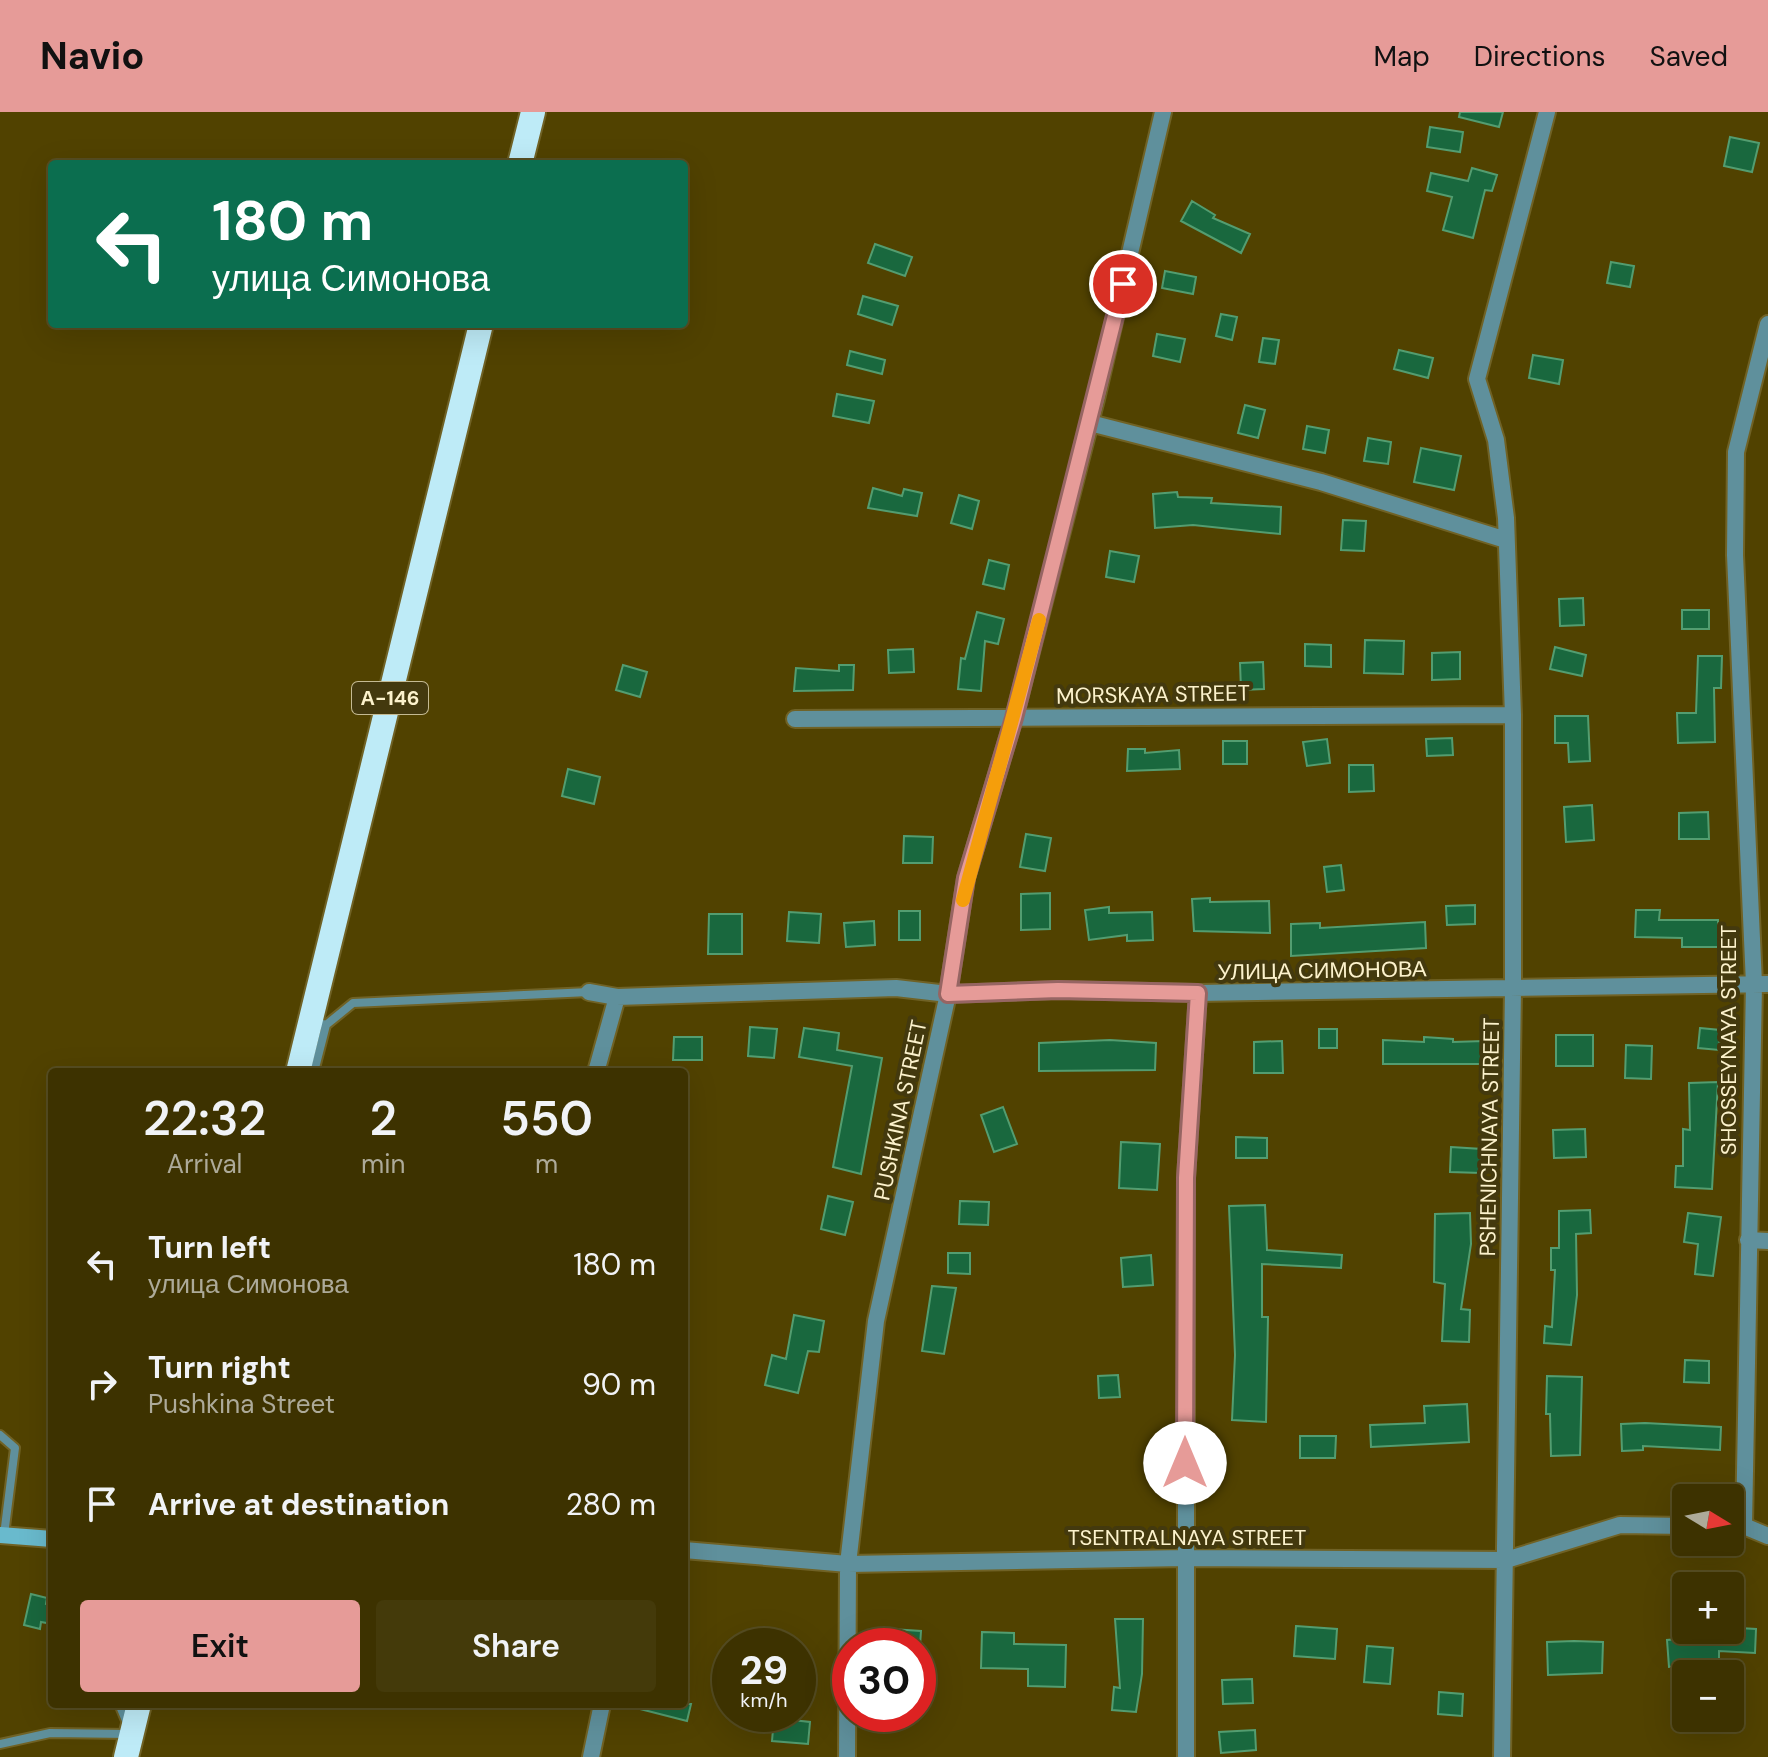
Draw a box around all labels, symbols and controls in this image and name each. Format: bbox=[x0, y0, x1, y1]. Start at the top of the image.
text: Navio bbox=[40, 31, 144, 81]
text: Map bbox=[1373, 38, 1430, 75]
text: Directions bbox=[1474, 38, 1606, 75]
text: Saved bbox=[1650, 38, 1728, 75]
text: 180 m bbox=[212, 184, 373, 257]
icon: left bbox=[80, 192, 184, 296]
pin bbox=[1089, 250, 1157, 318]
text: улица Симонова bbox=[212, 255, 490, 302]
icon: arrive bbox=[1101, 262, 1145, 306]
street label: MORSKAYA STREET bbox=[1056, 678, 1250, 711]
road number: А-146 bbox=[352, 682, 428, 714]
street label: SHOSSEYNAYA STREET bbox=[1714, 925, 1743, 1155]
street label: УЛИЦА СИМОНОВА bbox=[1217, 954, 1427, 987]
street label: PUSHKINA STREET bbox=[867, 1017, 934, 1203]
street label: PSHENICHNAYA STREET bbox=[1473, 1017, 1506, 1257]
text: 22:32 bbox=[143, 1087, 266, 1150]
text: 2 bbox=[369, 1087, 397, 1150]
text: 550 bbox=[500, 1087, 593, 1150]
text: Arrival bbox=[167, 1147, 242, 1181]
text: min bbox=[361, 1147, 405, 1181]
text: m bbox=[535, 1147, 558, 1181]
text: Turn left bbox=[148, 1228, 271, 1267]
icon: left bbox=[80, 1242, 124, 1286]
text: 180 m bbox=[573, 1245, 656, 1284]
text: улица Симонова bbox=[148, 1267, 349, 1301]
text: Turn right bbox=[148, 1348, 291, 1387]
icon: right bbox=[80, 1362, 124, 1406]
text: 90 m bbox=[582, 1365, 656, 1404]
text: Pushkina Street bbox=[148, 1387, 335, 1421]
position arrow bbox=[1143, 1421, 1227, 1505]
icon: arrive bbox=[80, 1482, 124, 1526]
north arrow bbox=[1672, 1484, 1744, 1556]
map controls bbox=[1672, 1484, 1744, 1732]
text: Arrive at destination bbox=[148, 1485, 449, 1524]
text: 280 m bbox=[566, 1485, 656, 1524]
street label: TSENTRALNAYA STREET bbox=[1068, 1523, 1306, 1552]
button: + bbox=[1672, 1572, 1744, 1644]
button: Exit bbox=[80, 1600, 360, 1692]
button: Share bbox=[376, 1600, 656, 1692]
speed limit sign: 30 bbox=[832, 1628, 936, 1732]
text: 29 bbox=[740, 1644, 788, 1696]
button: − bbox=[1672, 1660, 1744, 1732]
text: km/h bbox=[740, 1687, 788, 1713]

